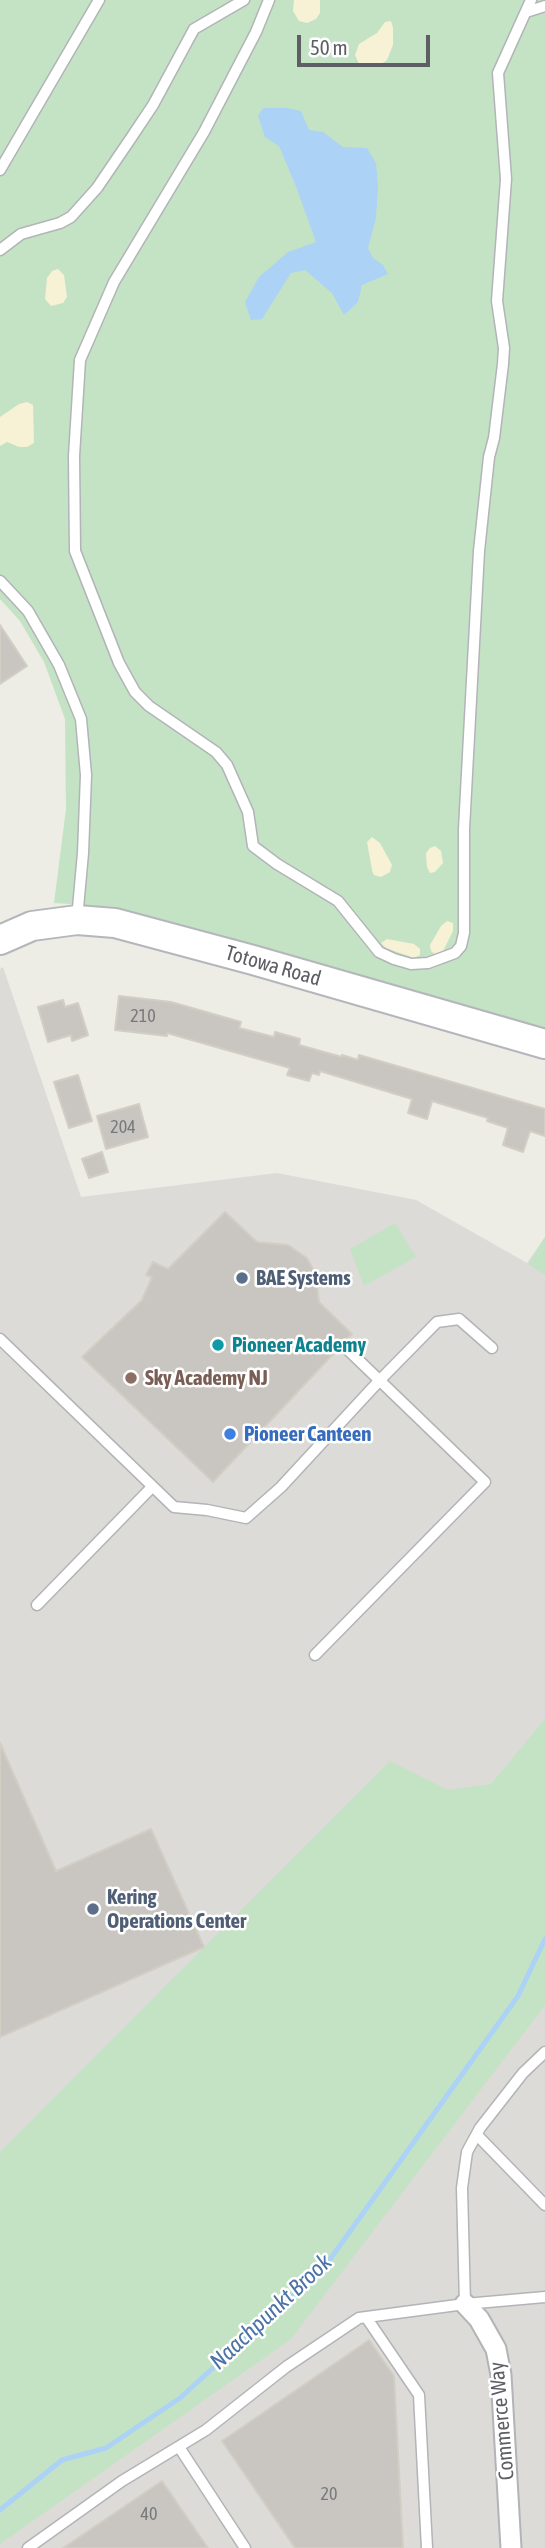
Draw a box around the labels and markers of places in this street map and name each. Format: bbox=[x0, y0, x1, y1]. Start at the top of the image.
place label: BAE Systems bbox=[256, 1265, 351, 1291]
marker: BAE Systems bbox=[234, 1270, 250, 1286]
place label: Pioneer Academy bbox=[232, 1332, 366, 1358]
marker: Pioneer Academy bbox=[210, 1337, 226, 1353]
place label: Sky Academy NJ bbox=[145, 1365, 268, 1391]
marker: Sky Academy NJ bbox=[123, 1370, 139, 1386]
place label: Pioneer Canteen bbox=[244, 1421, 371, 1447]
marker: Pioneer Canteen bbox=[222, 1426, 238, 1442]
place label: Kering Operations Center bbox=[107, 1884, 246, 1934]
marker: Kering Operations Center bbox=[85, 1901, 101, 1917]

